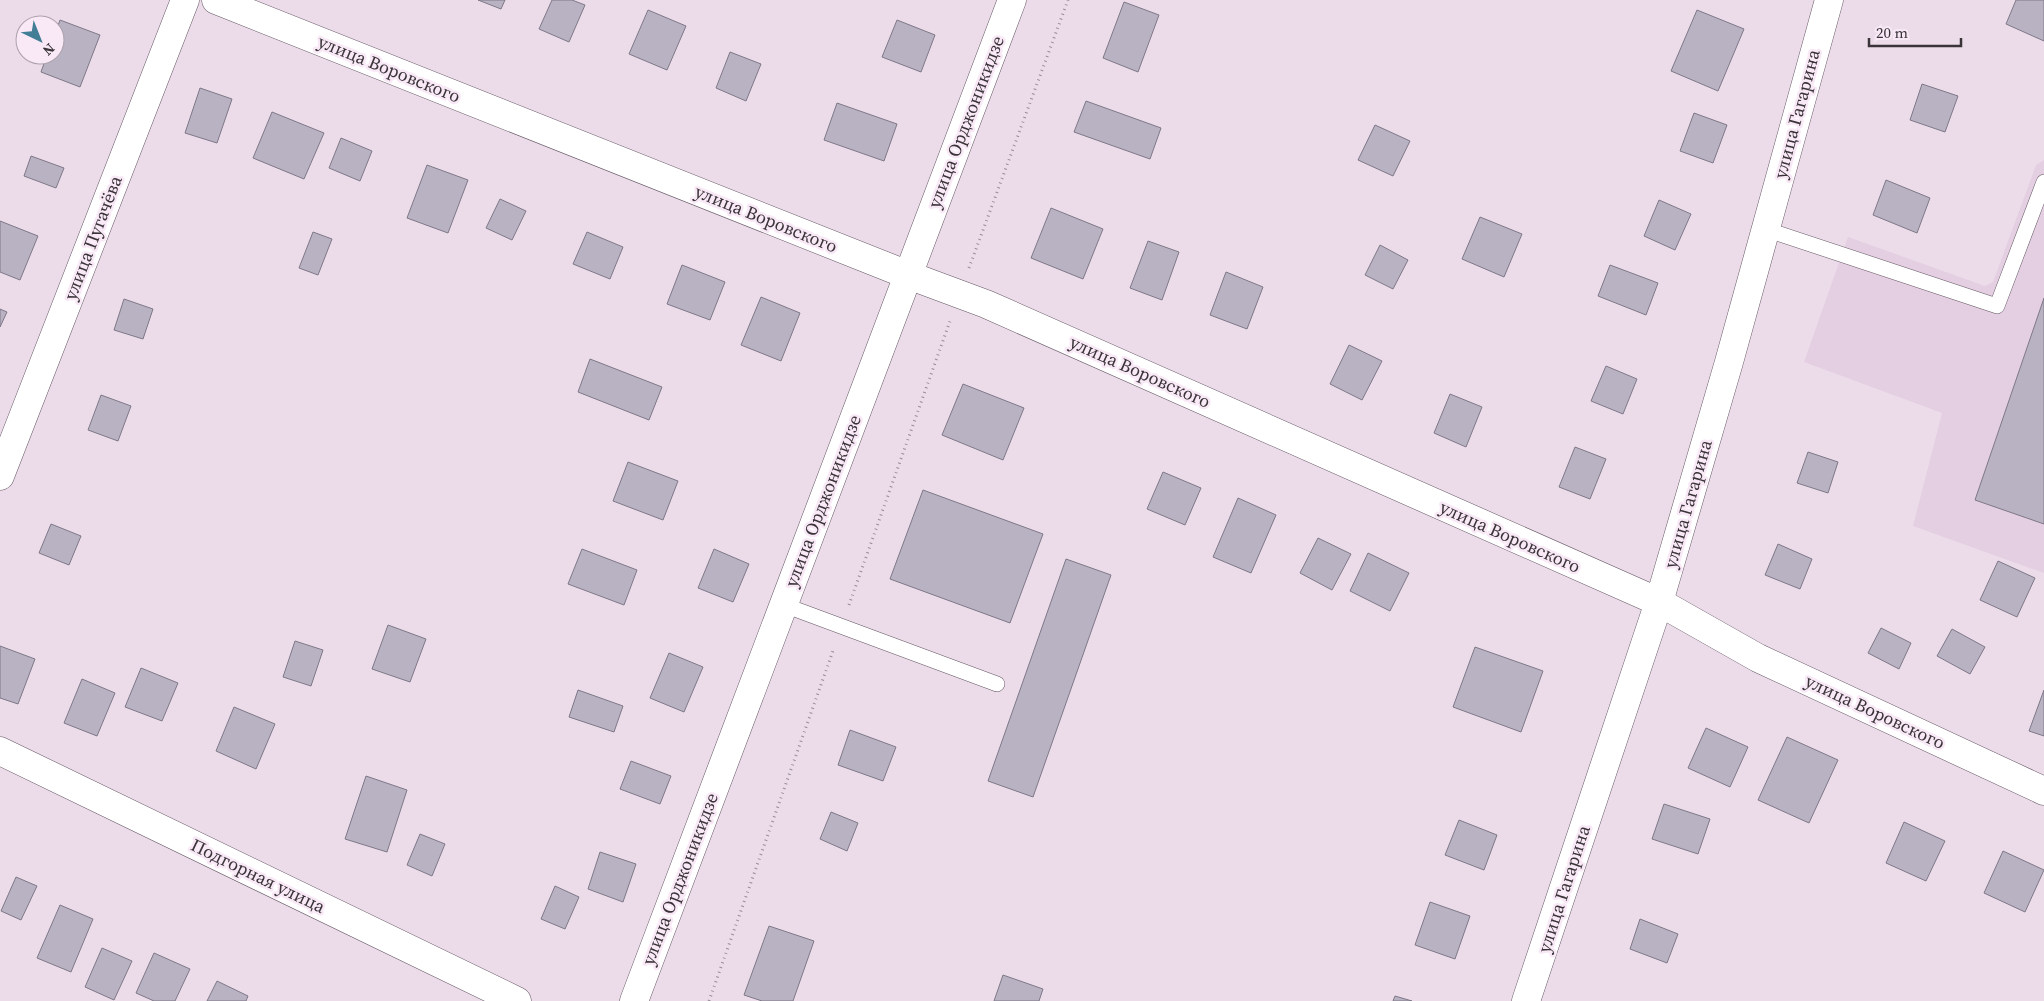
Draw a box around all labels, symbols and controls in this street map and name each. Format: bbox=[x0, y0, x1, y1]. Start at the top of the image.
north arrow bbox=[15, 15, 65, 65]
scale bar bbox=[1869, 15, 1962, 47]
text: 20 m bbox=[1876, 22, 1908, 43]
street label: улица Воровского bbox=[314, 29, 464, 109]
street label: улица Орджоникидзе bbox=[921, 32, 1010, 212]
text: N bbox=[38, 39, 59, 60]
street label: улица Гагарина bbox=[1767, 46, 1826, 181]
street label: улица Пугачёва bbox=[57, 171, 128, 304]
street label: улица Воровского bbox=[691, 179, 841, 259]
street label: улица Воровского bbox=[1066, 329, 1215, 414]
street label: улица Орджоникидзе bbox=[778, 411, 867, 591]
street label: улица Гагарина bbox=[1657, 436, 1718, 571]
street label: улица Воровского bbox=[1436, 494, 1585, 579]
street label: улица Воровского bbox=[1801, 668, 1949, 755]
street label: улица Орджоникидзе bbox=[635, 789, 724, 969]
street label: улица Гагарина bbox=[1531, 821, 1596, 956]
street label: Подгорная улица bbox=[187, 832, 330, 919]

